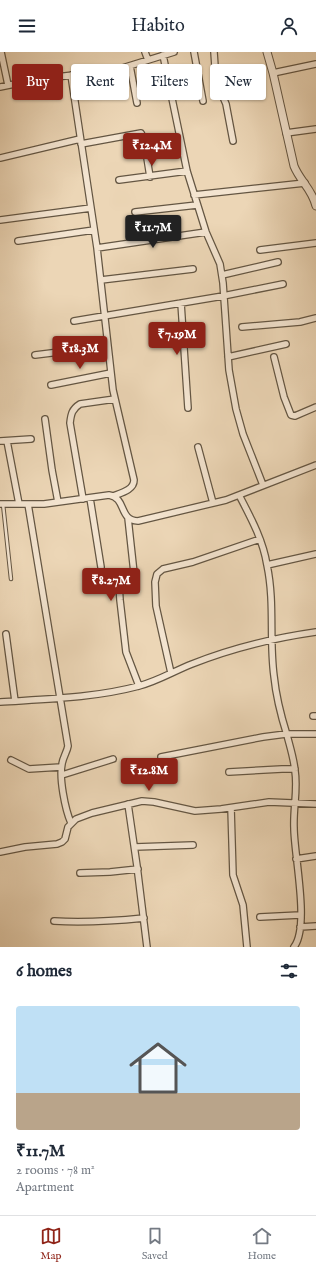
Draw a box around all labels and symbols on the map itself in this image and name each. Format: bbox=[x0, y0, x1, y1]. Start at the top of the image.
pin: ₹12.4M bbox=[119, 133, 185, 167]
pin: ₹11.7M bbox=[120, 215, 186, 249]
pin: ₹7.19M bbox=[144, 322, 210, 356]
pin: ₹18.3M bbox=[47, 336, 113, 370]
pin: ₹8.27M bbox=[78, 568, 144, 602]
pin: ₹12.8M bbox=[116, 758, 182, 792]

